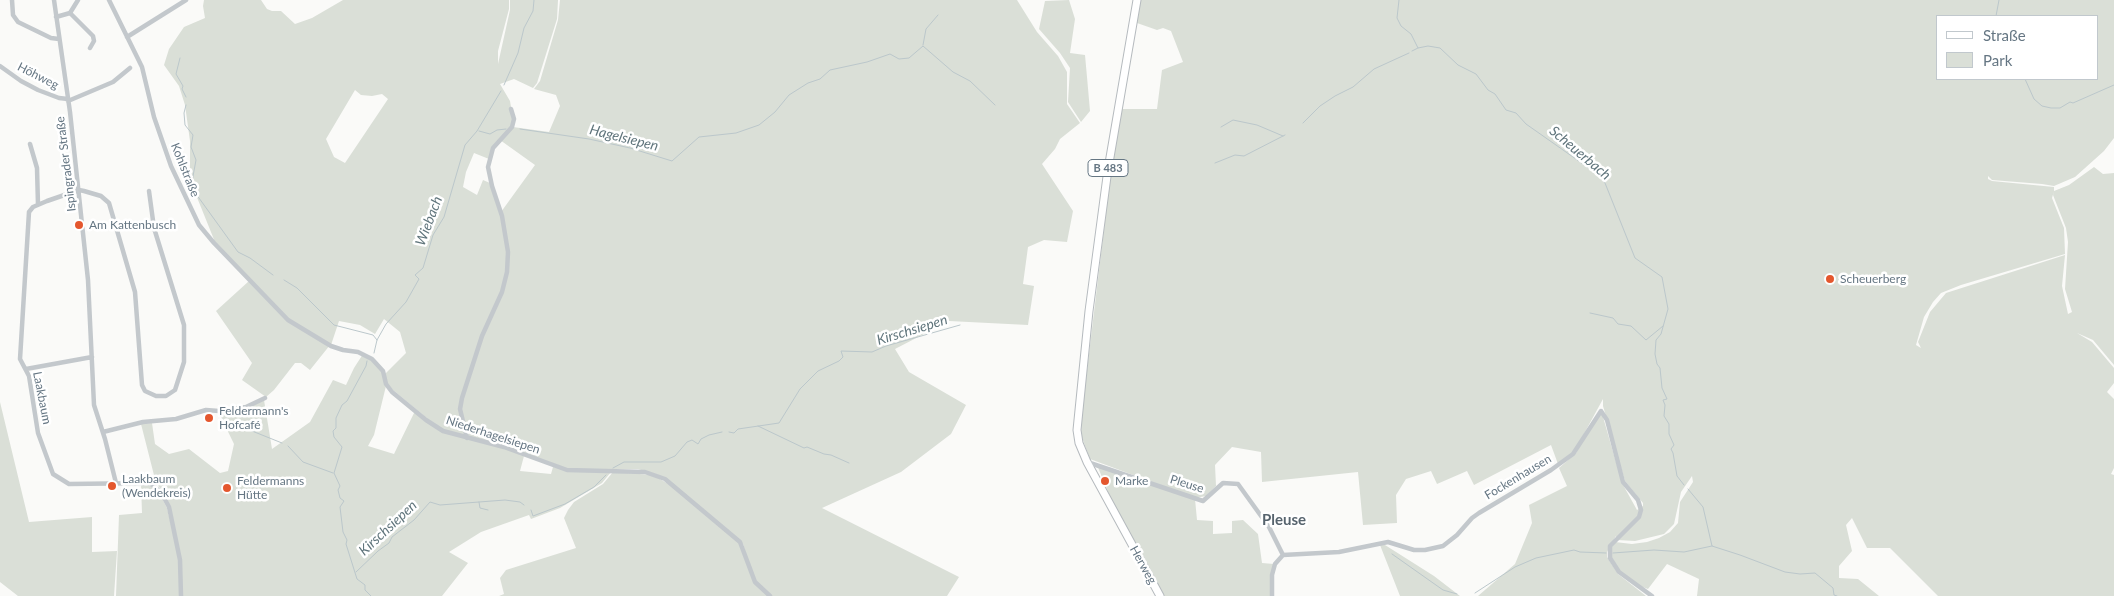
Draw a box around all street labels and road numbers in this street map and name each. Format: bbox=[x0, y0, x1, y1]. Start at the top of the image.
street label: Höhweg bbox=[15, 60, 61, 92]
street label: Ispingrader Straße bbox=[53, 116, 79, 212]
street label: Kohlstraße bbox=[168, 141, 202, 199]
road number: B 483 bbox=[1088, 160, 1128, 177]
street label: Laakbaum bbox=[30, 370, 54, 426]
street label: Niederhagelsiepen bbox=[444, 413, 542, 457]
street label: Fockenhausen bbox=[1482, 451, 1554, 503]
street label: Pleuse bbox=[1168, 472, 1206, 496]
street label: Herweg bbox=[1127, 543, 1159, 587]

